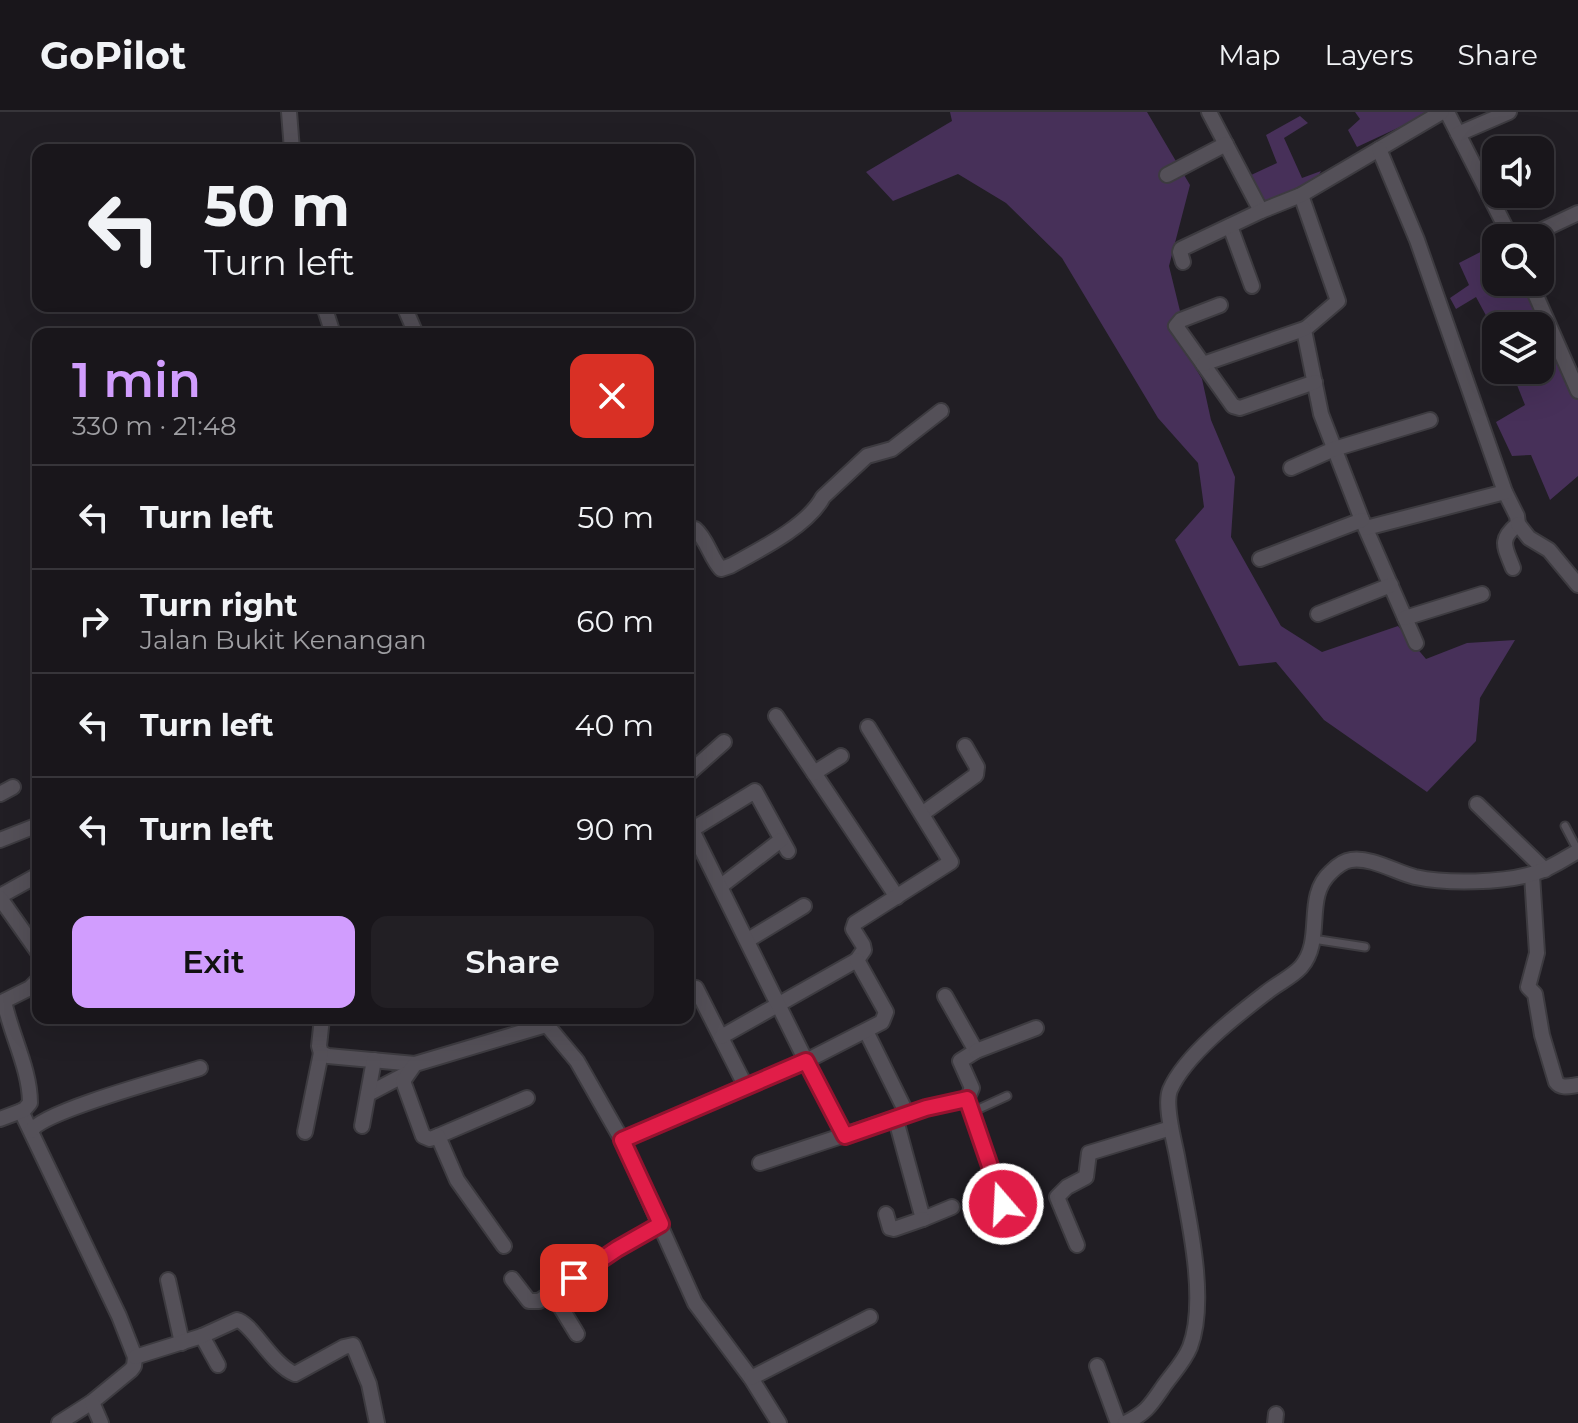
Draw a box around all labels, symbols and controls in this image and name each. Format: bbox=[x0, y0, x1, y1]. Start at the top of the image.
text: GoPilot bbox=[40, 32, 186, 79]
text: Map bbox=[1218, 38, 1281, 72]
text: Layers bbox=[1325, 38, 1414, 72]
text: Share bbox=[1458, 38, 1538, 72]
map controls bbox=[1482, 136, 1554, 384]
button: sound bbox=[1482, 136, 1554, 208]
text: 50 m bbox=[204, 172, 350, 240]
icon: left bbox=[72, 176, 176, 280]
button: search bbox=[1482, 224, 1554, 296]
text: Turn left bbox=[204, 240, 355, 284]
button: layers bbox=[1482, 312, 1554, 384]
text: 1 min bbox=[72, 351, 201, 409]
button: close bbox=[570, 354, 654, 438]
text: 330 m · 21:48 bbox=[72, 410, 237, 442]
icon: left bbox=[72, 495, 116, 539]
text: Turn left bbox=[140, 499, 273, 536]
text: 50 m bbox=[577, 499, 654, 536]
text: Turn right bbox=[140, 587, 297, 624]
icon: right bbox=[72, 599, 116, 643]
text: 60 m bbox=[576, 603, 654, 640]
text: Jalan Bukit Kenangan bbox=[140, 624, 427, 656]
icon: left bbox=[72, 703, 116, 747]
text: Turn left bbox=[140, 707, 273, 744]
text: 40 m bbox=[575, 707, 654, 744]
icon: left bbox=[72, 807, 116, 851]
text: Turn left bbox=[140, 811, 273, 848]
text: 90 m bbox=[576, 811, 654, 848]
button: Exit bbox=[72, 916, 355, 1008]
button: Share bbox=[371, 916, 654, 1008]
position arrow bbox=[961, 1162, 1045, 1246]
pin bbox=[540, 1244, 608, 1312]
icon: arrive bbox=[552, 1256, 596, 1300]

